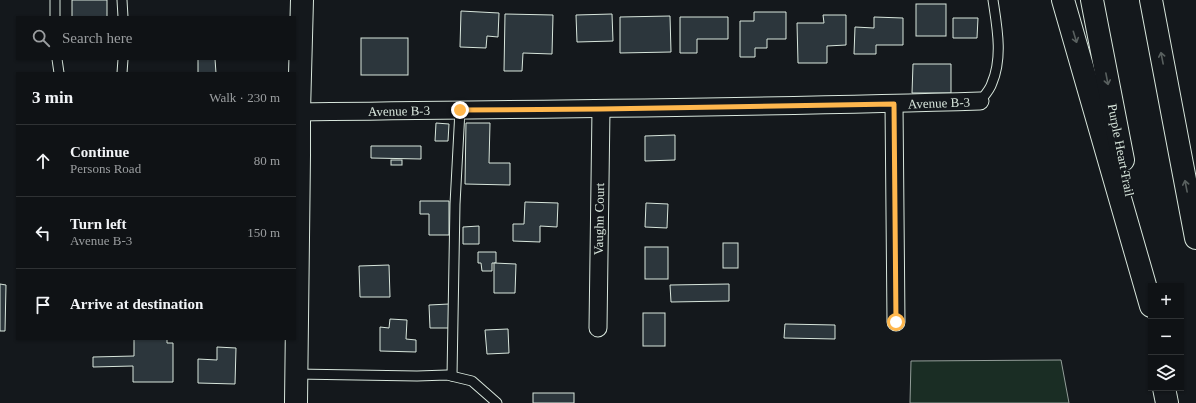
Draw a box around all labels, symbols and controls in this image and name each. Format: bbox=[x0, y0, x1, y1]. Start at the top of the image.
search box bbox=[16, 16, 296, 60]
icon: search bbox=[30, 27, 52, 49]
text: Search here bbox=[62, 30, 132, 46]
one-way arrow bbox=[1072, 31, 1079, 44]
one-way arrow bbox=[1157, 52, 1165, 65]
one-way arrow bbox=[1104, 73, 1112, 86]
text: 3 min bbox=[32, 88, 73, 107]
text: Walk · 230 m bbox=[209, 90, 280, 105]
street label: Avenue B-3 bbox=[908, 94, 970, 112]
route end bbox=[451, 101, 469, 119]
street label: Purple Heart Trail bbox=[1105, 102, 1137, 198]
street label: Avenue B-3 bbox=[368, 103, 430, 119]
text: Continue bbox=[70, 144, 129, 160]
icon: ahead bbox=[32, 150, 54, 172]
text: 80 m bbox=[254, 153, 280, 168]
text: Persons Road bbox=[70, 161, 141, 176]
one-way arrow bbox=[1182, 180, 1190, 193]
street label: Vaughn Court bbox=[591, 182, 607, 255]
text: Turn left bbox=[70, 216, 127, 232]
icon: left bbox=[32, 222, 54, 244]
text: 150 m bbox=[247, 225, 280, 240]
text: Avenue B-3 bbox=[70, 233, 132, 248]
map controls bbox=[1148, 283, 1184, 391]
button: + bbox=[1148, 283, 1184, 319]
icon: arrive bbox=[32, 294, 54, 316]
text: Arrive at destination bbox=[70, 296, 203, 312]
route start bbox=[887, 313, 905, 331]
button: − bbox=[1148, 319, 1184, 355]
button: layers bbox=[1148, 355, 1184, 391]

